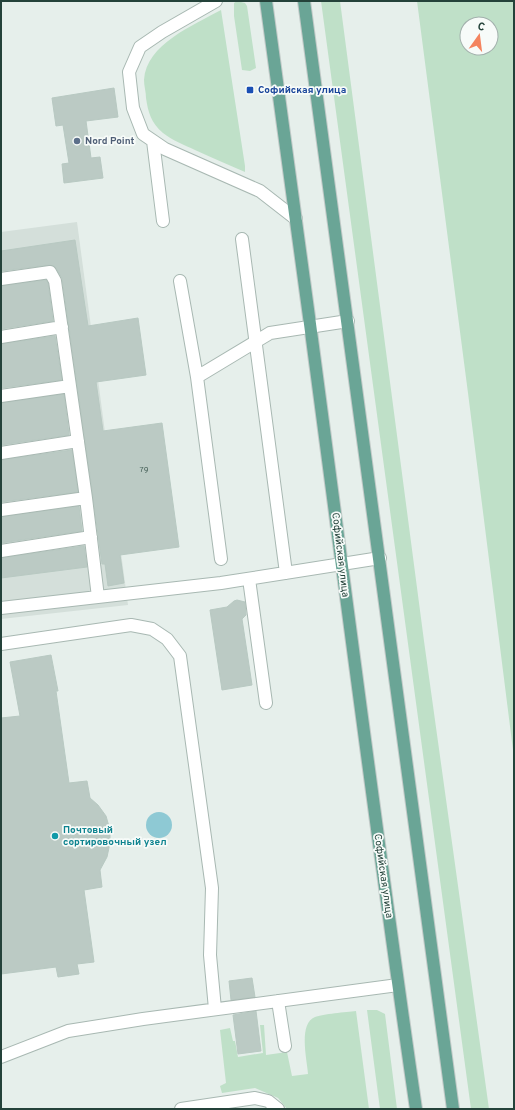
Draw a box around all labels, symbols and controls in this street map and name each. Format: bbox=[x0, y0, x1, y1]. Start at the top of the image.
north arrow bbox=[459, 16, 499, 56]
text: С bbox=[476, 20, 486, 35]
place label: Софийская улица bbox=[258, 84, 346, 97]
marker: Софийская улица bbox=[245, 85, 255, 95]
place label: Nord Point bbox=[85, 135, 134, 148]
marker: Nord Point bbox=[72, 136, 82, 146]
house number: 79 bbox=[140, 465, 149, 475]
street label: Софийская улица bbox=[328, 512, 352, 598]
place label: Почтовый сортировочный узел bbox=[63, 824, 167, 849]
marker: Почтовый сортировочный узел bbox=[50, 831, 60, 841]
street label: Софийская улица bbox=[371, 833, 395, 919]

